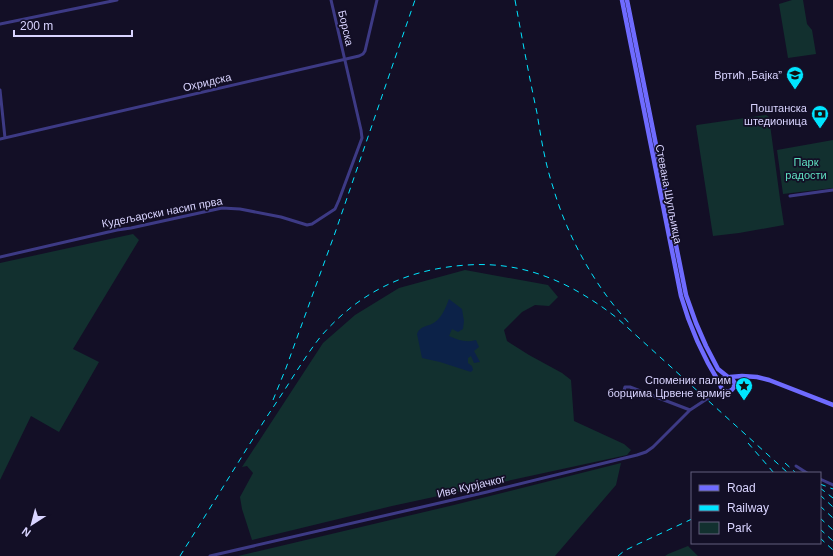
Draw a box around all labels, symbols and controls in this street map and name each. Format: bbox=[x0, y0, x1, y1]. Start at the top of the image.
street label: Борска bbox=[336, 9, 356, 48]
scale bar bbox=[14, 12, 132, 38]
text: 200 m bbox=[20, 19, 53, 33]
school or university icon: Вртић „Бајка” bbox=[785, 65, 805, 90]
place label: Вртић „Бајка” bbox=[714, 69, 782, 81]
street label: Охридска bbox=[182, 70, 233, 93]
place label: Поштанска штедионица bbox=[744, 102, 808, 127]
bank icon: Поштанска штедионица bbox=[810, 104, 830, 129]
street label: Стевана Шупљикца bbox=[653, 143, 685, 246]
park label: Парк радости bbox=[785, 156, 827, 181]
street label: Кудељарски насип прва bbox=[101, 194, 224, 230]
place label: Споменик палим борцима Црвене армије bbox=[607, 374, 731, 399]
place icon: Споменик палим борцима Црвене армије bbox=[734, 376, 754, 401]
street label: Иве Курјачког bbox=[436, 472, 506, 500]
legend bbox=[691, 472, 821, 544]
text: Road bbox=[727, 481, 756, 495]
text: Railway bbox=[727, 501, 769, 515]
north arrow bbox=[12, 504, 52, 544]
text: Park bbox=[727, 521, 753, 535]
text: N bbox=[19, 525, 33, 539]

